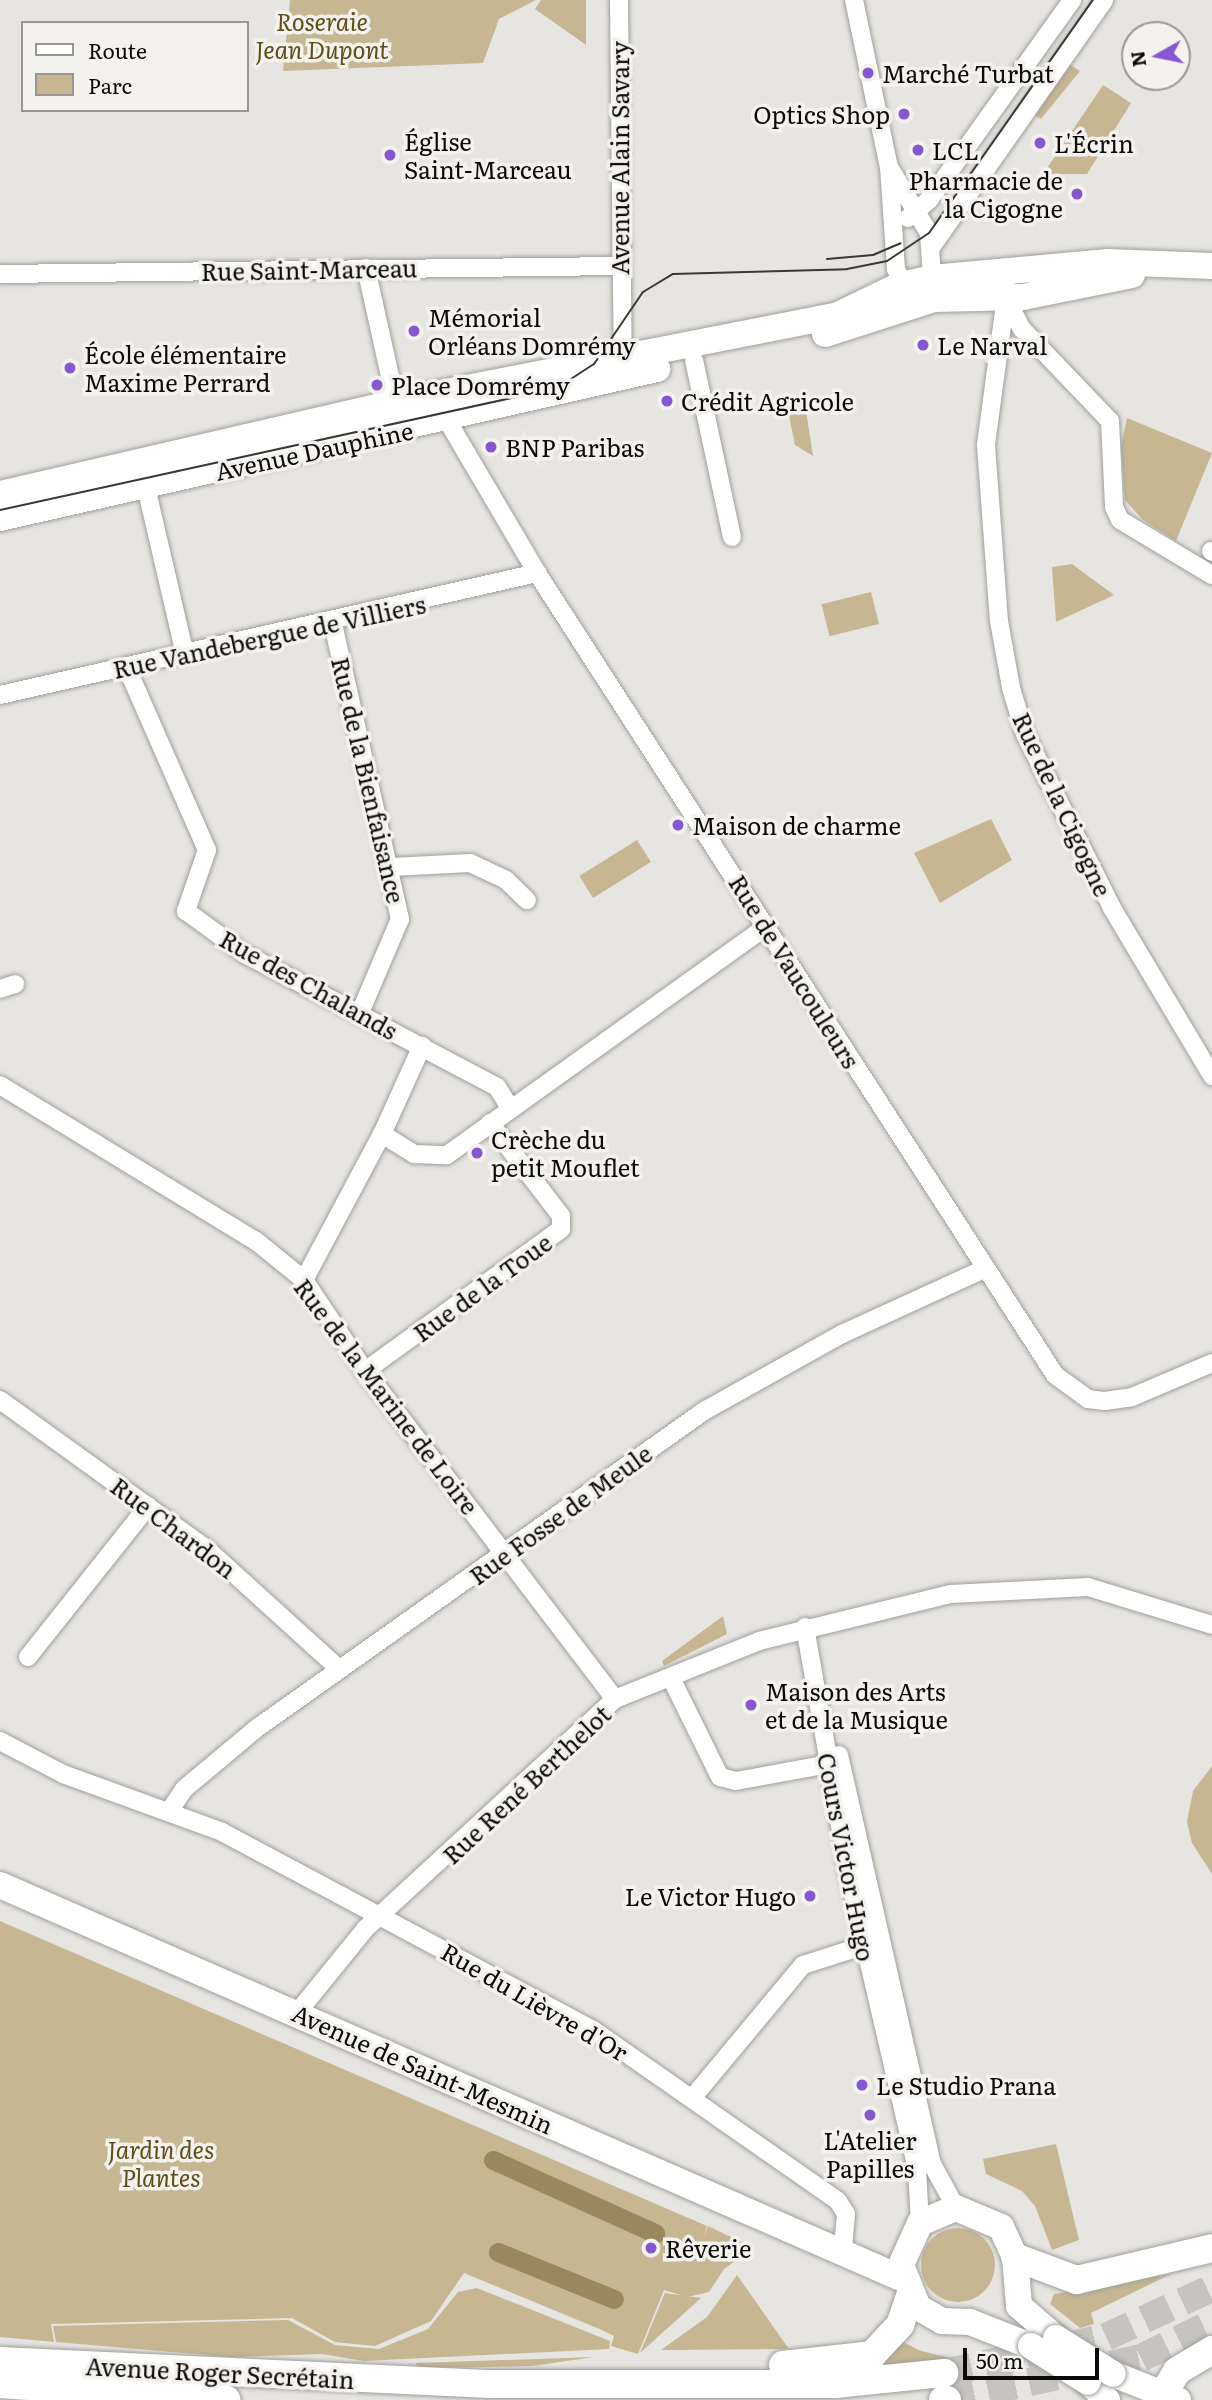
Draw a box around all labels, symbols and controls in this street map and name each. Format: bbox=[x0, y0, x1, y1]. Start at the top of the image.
park label: Roseraie Jean Dupont bbox=[255, 7, 389, 63]
legend bbox=[21, 21, 248, 112]
north arrow bbox=[1121, 21, 1191, 91]
text: Route bbox=[88, 34, 147, 65]
street label: Avenue Alain Savary bbox=[605, 41, 633, 275]
text: N bbox=[1122, 49, 1152, 69]
place label: Marché Turbat bbox=[882, 59, 1054, 87]
marker: Marché Turbat bbox=[860, 65, 876, 81]
text: Parc bbox=[88, 69, 132, 100]
place label: Optics Shop bbox=[753, 100, 890, 128]
marker: Optics Shop bbox=[896, 106, 912, 122]
place label: Église Saint-Marceau bbox=[404, 127, 572, 183]
place label: L'Écrin bbox=[1054, 129, 1134, 157]
marker: L'Écrin bbox=[1032, 135, 1048, 151]
place label: LCL bbox=[932, 136, 979, 164]
marker: LCL bbox=[910, 142, 926, 158]
marker: Église Saint-Marceau bbox=[382, 147, 398, 163]
place label: Pharmacie de la Cigogne bbox=[908, 166, 1063, 222]
marker: Pharmacie de la Cigogne bbox=[1069, 186, 1085, 202]
street label: Rue Saint-Marceau bbox=[201, 253, 417, 285]
place label: Mémorial Orléans Domrémy bbox=[428, 303, 636, 359]
marker: Mémorial Orléans Domrémy bbox=[406, 323, 422, 339]
place label: Le Narval bbox=[937, 331, 1047, 359]
marker: Le Narval bbox=[915, 337, 931, 353]
place label: École élémentaire Maxime Perrard bbox=[84, 340, 286, 396]
marker: École élémentaire Maxime Perrard bbox=[62, 360, 78, 376]
place label: Place Domrémy bbox=[391, 371, 570, 399]
marker: Place Domrémy bbox=[369, 377, 385, 393]
place label: Crédit Agricole bbox=[681, 387, 854, 415]
marker: Crédit Agricole bbox=[659, 393, 675, 409]
street label: Avenue Dauphine bbox=[212, 415, 416, 485]
place label: BNP Paribas bbox=[505, 433, 644, 461]
marker: BNP Paribas bbox=[483, 439, 499, 455]
street label: Rue Vandebergue de Villiers bbox=[110, 589, 428, 683]
street label: Rue de la Bienfaisance bbox=[327, 654, 411, 906]
street label: Rue de la Cigogne bbox=[1008, 707, 1118, 901]
place label: Maison de charme bbox=[692, 811, 901, 839]
marker: Maison de charme bbox=[670, 817, 686, 833]
street label: Rue de Vaucouleurs bbox=[724, 869, 866, 1073]
street label: Rue des Chalands bbox=[215, 923, 403, 1045]
place label: Crèche du petit Mouflet bbox=[491, 1125, 640, 1181]
marker: Crèche du petit Mouflet bbox=[469, 1145, 485, 1161]
street label: Rue de la Toue bbox=[407, 1227, 557, 1347]
street label: Rue de la Marine de Loire bbox=[289, 1273, 485, 1519]
street label: Rue Fosse de Meule bbox=[463, 1438, 657, 1590]
street label: Rue Chardon bbox=[106, 1471, 242, 1583]
place label: Maison des Arts et de la Musique bbox=[765, 1677, 948, 1733]
marker: Maison des Arts et de la Musique bbox=[743, 1697, 759, 1713]
street label: Rue René Berthelot bbox=[436, 1699, 616, 1869]
street label: Cours Victor Hugo bbox=[813, 1750, 881, 1964]
place label: Le Victor Hugo bbox=[625, 1882, 796, 1910]
marker: Le Victor Hugo bbox=[802, 1888, 818, 1904]
street label: Rue du Lièvre d'Or bbox=[437, 1936, 633, 2066]
street label: Avenue de Saint-Mesmin bbox=[288, 1997, 558, 2139]
place label: Le Studio Prana bbox=[876, 2071, 1056, 2099]
marker: Le Studio Prana bbox=[854, 2077, 870, 2093]
marker: L'Atelier Papilles bbox=[862, 2107, 878, 2123]
place label: L'Atelier Papilles bbox=[824, 2126, 916, 2182]
park label: Jardin des Plantes bbox=[108, 2135, 214, 2191]
place label: Rêverie bbox=[665, 2234, 751, 2262]
marker: Rêverie bbox=[643, 2240, 659, 2256]
scale bar bbox=[967, 2334, 1104, 2378]
text: 50 m bbox=[976, 2344, 1023, 2375]
street label: Avenue Roger Secrétain bbox=[85, 2351, 355, 2393]

